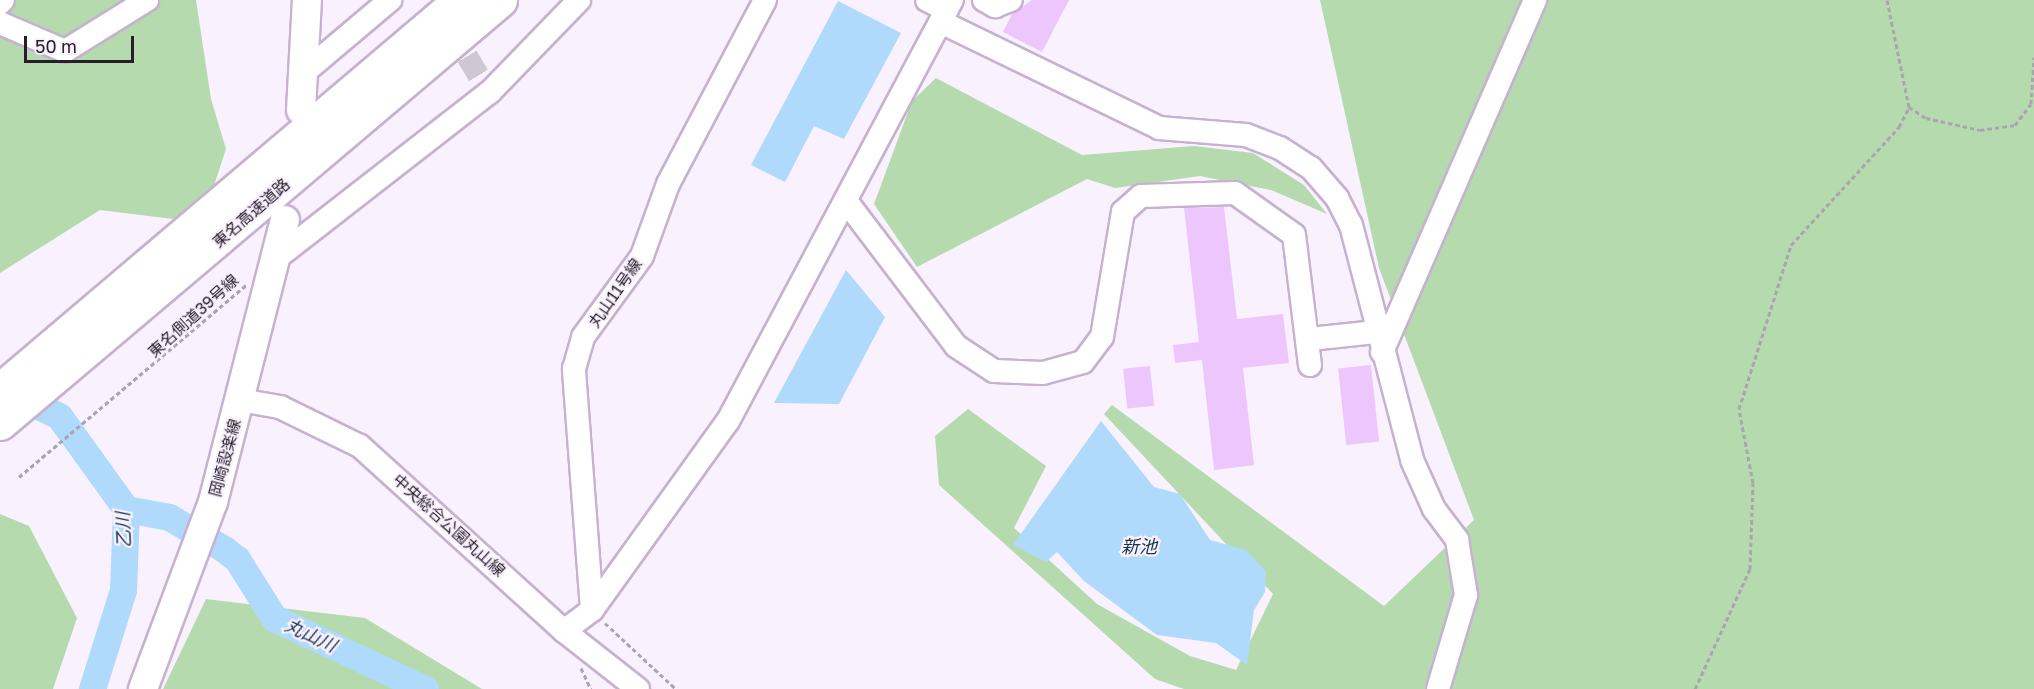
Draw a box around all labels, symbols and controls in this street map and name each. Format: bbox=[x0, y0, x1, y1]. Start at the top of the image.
scale bar bbox=[27, 24, 136, 62]
text: 50 m bbox=[35, 35, 77, 57]
street label: 東名高速道路 bbox=[208, 174, 294, 252]
street label: 丸山11号線 bbox=[584, 255, 646, 331]
street label: 東名側道39号線 bbox=[144, 270, 242, 362]
street label: 岡崎設楽線 bbox=[205, 417, 245, 499]
street label: 中央総合公園丸山線 bbox=[389, 470, 509, 580]
water label: 乙川 bbox=[111, 511, 135, 549]
water label: 新池 bbox=[1121, 535, 1157, 557]
water label: 丸山川 bbox=[282, 614, 340, 656]

